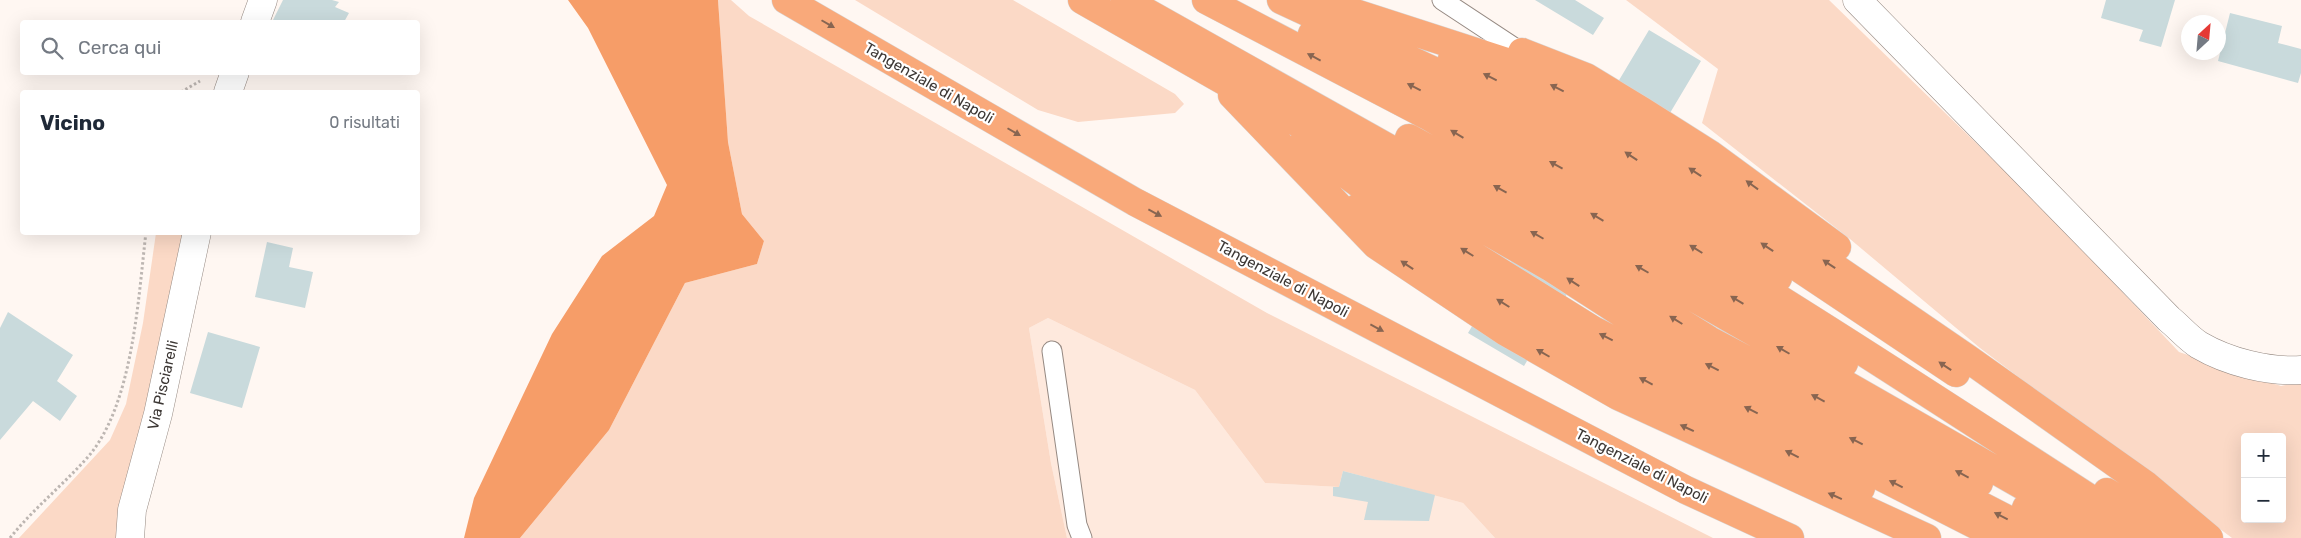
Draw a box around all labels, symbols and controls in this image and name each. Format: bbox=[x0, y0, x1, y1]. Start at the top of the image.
north arrow bbox=[2181, 15, 2226, 60]
search box bbox=[20, 20, 420, 75]
one-way arrow bbox=[821, 20, 835, 29]
icon: search bbox=[38, 34, 66, 62]
text: Cerca qui bbox=[78, 36, 161, 59]
street label: Tangenziale di Napoli bbox=[861, 39, 997, 127]
one-way arrow bbox=[1307, 53, 1321, 61]
one-way arrow bbox=[1482, 73, 1497, 81]
one-way arrow bbox=[1407, 83, 1421, 91]
one-way arrow bbox=[1549, 84, 1564, 92]
text: Vicino bbox=[40, 110, 105, 135]
text: 0 risultati bbox=[329, 113, 400, 132]
one-way arrow bbox=[1007, 128, 1021, 137]
one-way arrow bbox=[1451, 129, 1464, 138]
one-way arrow bbox=[1625, 151, 1638, 161]
one-way arrow bbox=[1550, 161, 1563, 170]
one-way arrow bbox=[1689, 167, 1702, 177]
one-way arrow bbox=[1745, 180, 1759, 190]
one-way arrow bbox=[1493, 185, 1508, 193]
one-way arrow bbox=[1148, 209, 1162, 217]
one-way arrow bbox=[1590, 212, 1603, 221]
one-way arrow bbox=[1531, 230, 1544, 239]
street label: Tangenziale di Napoli bbox=[1214, 237, 1352, 321]
one-way arrow bbox=[1760, 242, 1773, 251]
one-way arrow bbox=[1689, 244, 1702, 253]
one-way arrow bbox=[1461, 248, 1474, 257]
one-way arrow bbox=[1823, 259, 1836, 269]
one-way arrow bbox=[1400, 260, 1413, 270]
one-way arrow bbox=[1635, 264, 1649, 273]
one-way arrow bbox=[1567, 277, 1580, 287]
one-way arrow bbox=[1730, 295, 1743, 304]
one-way arrow bbox=[1497, 299, 1510, 308]
one-way arrow bbox=[1669, 315, 1682, 324]
one-way arrow bbox=[1370, 324, 1384, 332]
one-way arrow bbox=[1599, 333, 1613, 341]
street label: Via Pisciarelli bbox=[144, 338, 182, 432]
one-way arrow bbox=[1776, 345, 1789, 354]
one-way arrow bbox=[1536, 349, 1550, 358]
one-way arrow bbox=[1939, 361, 1952, 371]
one-way arrow bbox=[1705, 363, 1719, 371]
one-way arrow bbox=[1639, 377, 1654, 385]
one-way arrow bbox=[1811, 394, 1825, 402]
one-way arrow bbox=[1744, 406, 1758, 414]
one-way arrow bbox=[1680, 424, 1694, 432]
street label: Tangenziale di Napoli bbox=[1573, 425, 1711, 507]
map controls bbox=[2241, 433, 2286, 523]
button: + bbox=[2241, 433, 2286, 478]
one-way arrow bbox=[1849, 437, 1864, 445]
one-way arrow bbox=[1784, 450, 1799, 458]
one-way arrow bbox=[1954, 470, 1969, 478]
button: − bbox=[2241, 478, 2286, 523]
one-way arrow bbox=[1888, 480, 1903, 488]
one-way arrow bbox=[1828, 492, 1842, 500]
one-way arrow bbox=[1994, 512, 2008, 520]

